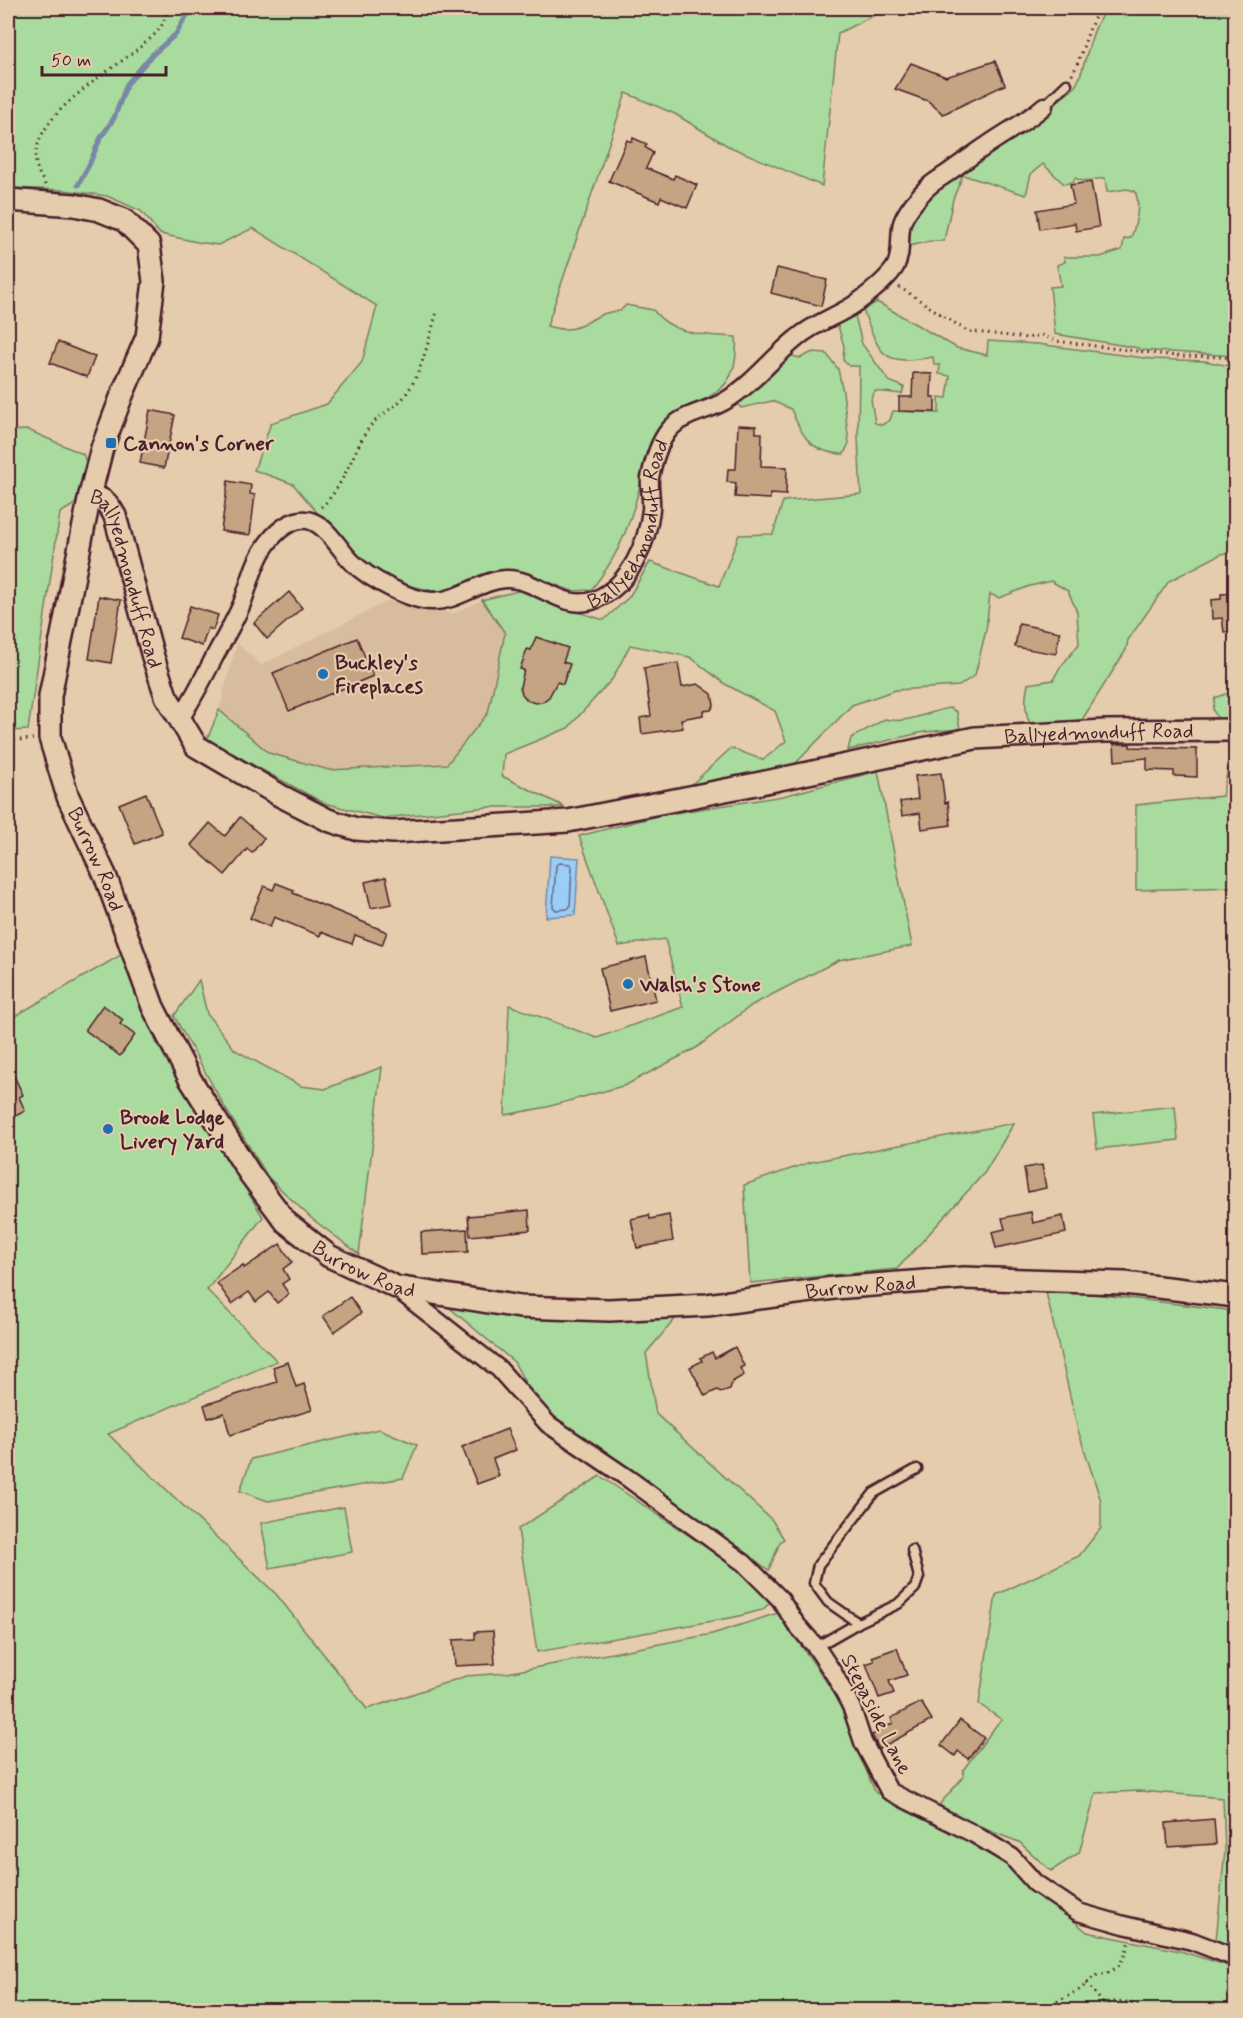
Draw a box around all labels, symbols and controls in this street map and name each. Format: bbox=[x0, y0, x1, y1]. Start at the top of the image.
scale bar bbox=[42, 39, 166, 77]
text: 50 m bbox=[51, 49, 91, 73]
place label: Cannon's Corner bbox=[123, 430, 275, 458]
street label: Ballyedmonduff Road bbox=[584, 435, 676, 616]
marker: Cannon's Corner bbox=[104, 436, 118, 450]
street label: Ballyedmonduff Road bbox=[85, 483, 169, 672]
place label: Buckley's Fireplaces bbox=[335, 649, 424, 701]
marker: Buckley's Fireplaces bbox=[316, 667, 330, 681]
street label: Ballyedmonduff Road bbox=[1003, 717, 1194, 751]
street label: Burrow Road bbox=[60, 803, 130, 915]
place label: Walsh's Stone bbox=[639, 971, 761, 999]
marker: Walsh's Stone bbox=[621, 977, 635, 991]
place label: Brook Lodge Livery Yard bbox=[120, 1104, 225, 1156]
marker: Brook Lodge Livery Yard bbox=[101, 1122, 115, 1136]
street label: Burrow Road bbox=[305, 1235, 417, 1305]
street label: Burrow Road bbox=[804, 1269, 917, 1307]
street label: Stepaside Lane bbox=[834, 1649, 919, 1780]

